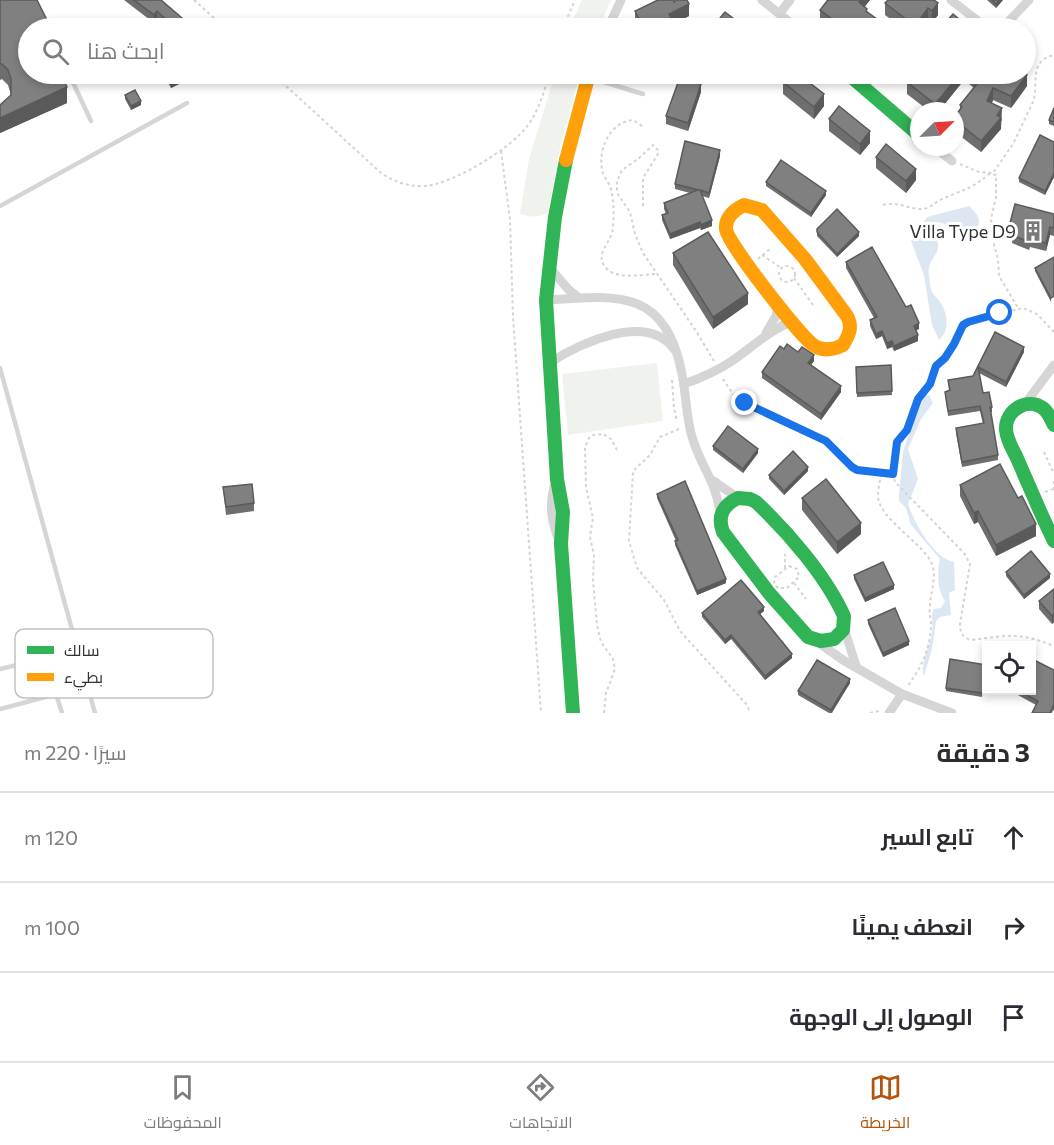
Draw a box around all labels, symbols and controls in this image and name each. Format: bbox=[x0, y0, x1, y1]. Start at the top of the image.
search box bbox=[18, 18, 1036, 84]
icon: search bbox=[39, 35, 72, 68]
text: ابحث هنا bbox=[87, 37, 165, 64]
north arrow bbox=[910, 102, 964, 156]
building icon: Villa Type D9 bbox=[1021, 219, 1045, 243]
place label: Villa Type D9 bbox=[910, 220, 1016, 242]
route start bbox=[986, 299, 1012, 325]
route end bbox=[731, 389, 757, 415]
legend bbox=[15, 629, 213, 698]
text: سالك bbox=[64, 640, 99, 659]
map controls bbox=[982, 641, 1036, 695]
button: locate bbox=[982, 641, 1036, 695]
text: بطيء bbox=[64, 667, 103, 691]
text: 3 دقيقة bbox=[936, 736, 1030, 767]
text: سيرًا · 220 m bbox=[24, 740, 127, 764]
icon: ahead bbox=[997, 821, 1030, 854]
text: تابع السير bbox=[881, 823, 973, 850]
text: 120 m bbox=[24, 825, 78, 849]
icon: right bbox=[997, 911, 1030, 944]
text: انعطف يمينًا bbox=[852, 913, 973, 940]
text: 100 m bbox=[24, 915, 80, 939]
icon: arrive bbox=[997, 1001, 1030, 1034]
text: الوصول إلى الوجهة bbox=[789, 1003, 973, 1030]
tab: المحفوظات bbox=[144, 1071, 222, 1137]
tab: الاتجاهات bbox=[509, 1071, 573, 1137]
tab: الخريطة bbox=[860, 1071, 910, 1137]

